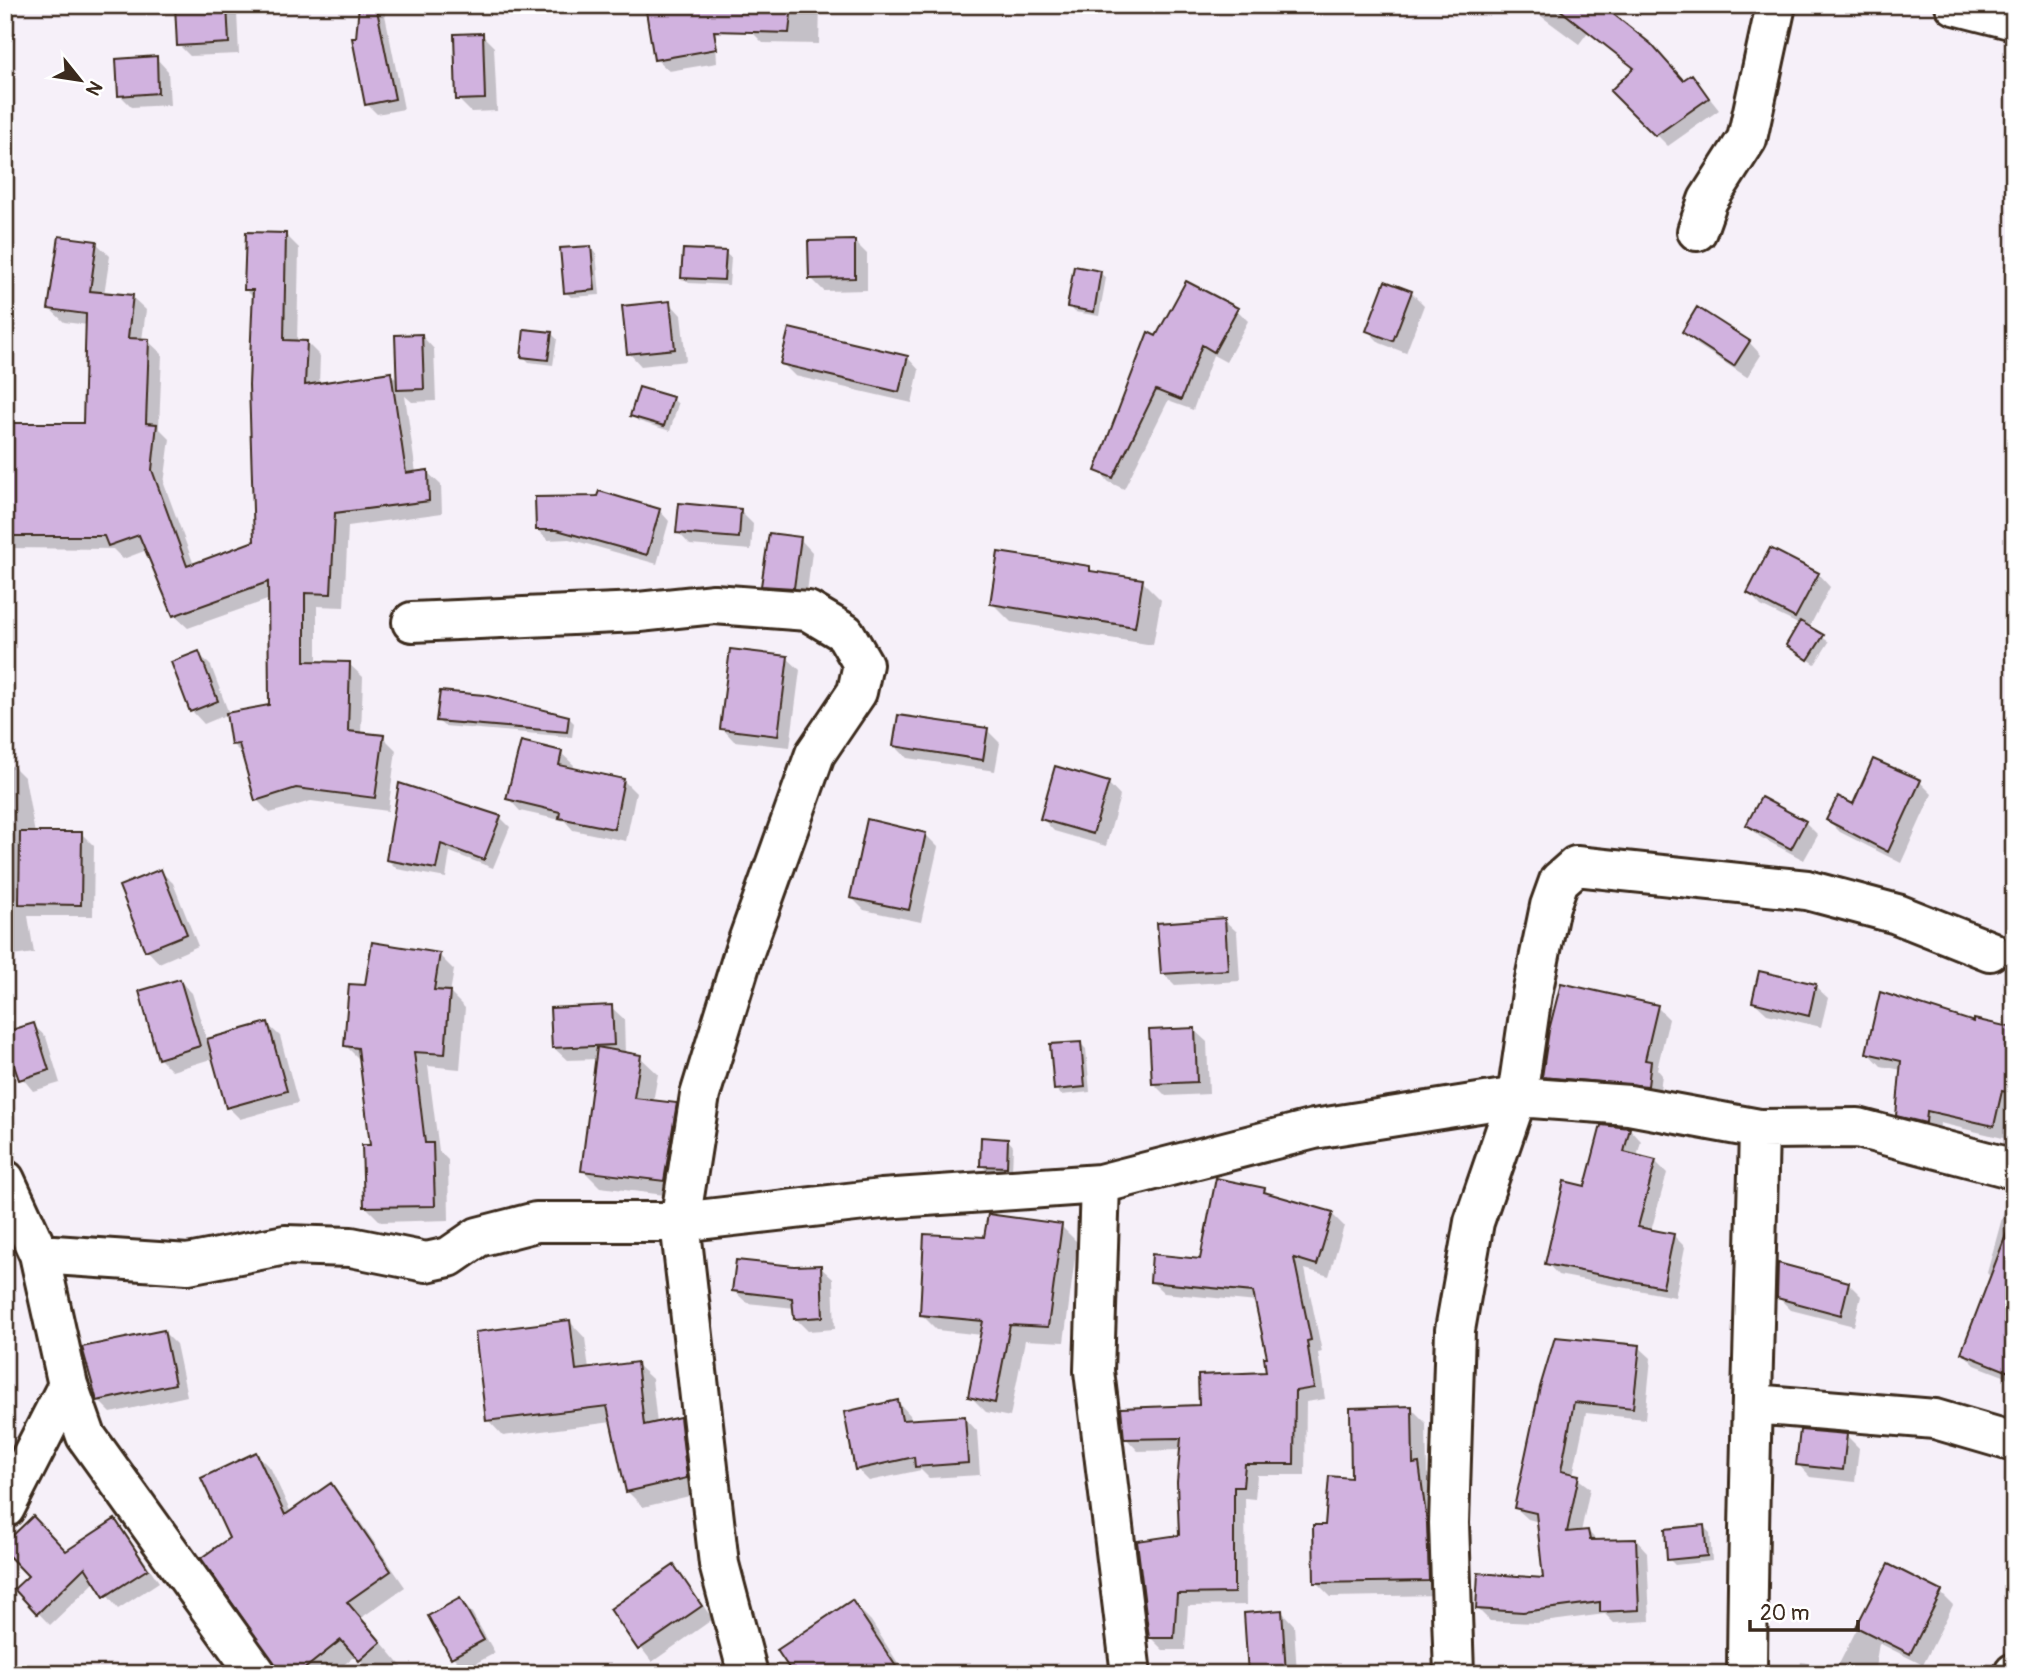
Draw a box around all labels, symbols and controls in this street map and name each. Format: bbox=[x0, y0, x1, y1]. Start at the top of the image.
north arrow bbox=[46, 46, 116, 116]
text: N bbox=[80, 76, 107, 100]
scale bar bbox=[1750, 1588, 1858, 1632]
text: 20 m bbox=[1760, 1600, 1809, 1627]

